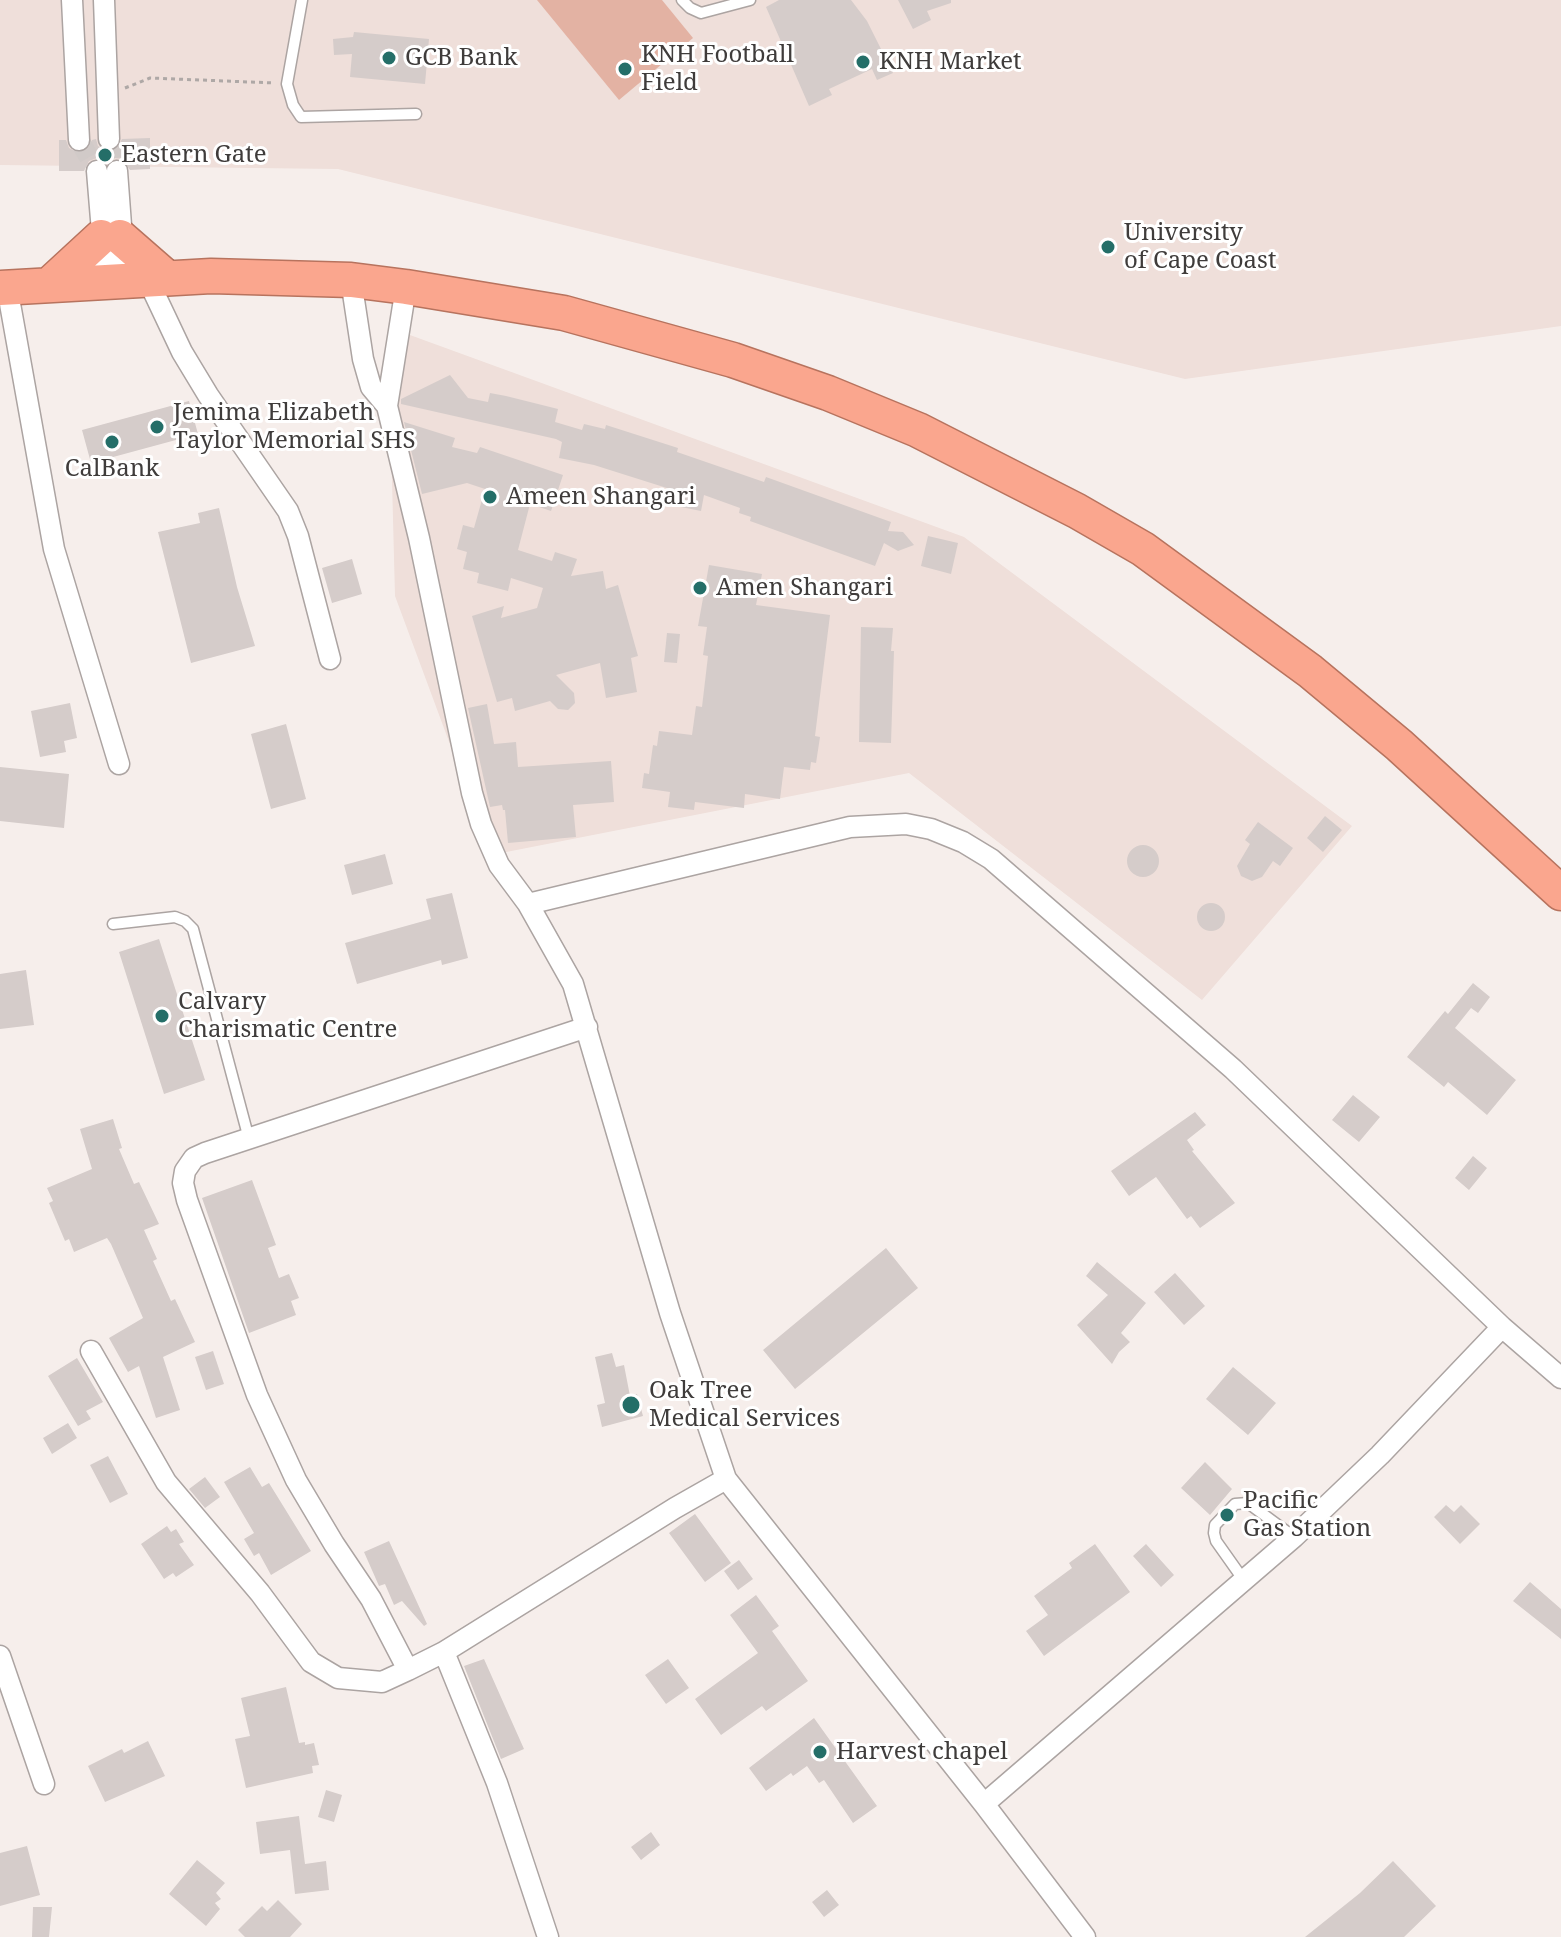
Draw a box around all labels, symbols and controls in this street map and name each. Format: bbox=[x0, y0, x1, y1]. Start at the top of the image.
place label: KNH Football Field bbox=[641, 41, 794, 97]
place label: GCB Bank bbox=[405, 44, 518, 72]
place label: KNH Market bbox=[879, 48, 1022, 76]
marker: GCB Bank bbox=[380, 49, 398, 67]
marker: KNH Market bbox=[854, 53, 872, 71]
marker: KNH Football Field bbox=[616, 60, 634, 78]
place label: Eastern Gate bbox=[121, 141, 267, 169]
marker: Eastern Gate bbox=[96, 146, 114, 164]
place label: University of Cape Coast bbox=[1124, 219, 1276, 275]
marker: University of Cape Coast bbox=[1099, 238, 1117, 256]
place label: Jemima Elizabeth Taylor Memorial SHS bbox=[173, 399, 416, 455]
marker: Jemima Elizabeth Taylor Memorial SHS bbox=[148, 418, 166, 436]
marker: CalBank bbox=[103, 433, 121, 451]
place label: CalBank bbox=[65, 455, 159, 483]
place label: Ameen Shangari bbox=[506, 483, 696, 511]
marker: Ameen Shangari bbox=[481, 488, 499, 506]
place label: Amen Shangari bbox=[716, 574, 893, 602]
marker: Amen Shangari bbox=[691, 579, 709, 597]
place label: Calvary Charismatic Centre bbox=[178, 988, 397, 1044]
marker: Calvary Charismatic Centre bbox=[153, 1007, 171, 1025]
place label: Oak Tree Medical Services bbox=[649, 1377, 840, 1433]
marker: Oak Tree Medical Services bbox=[620, 1394, 642, 1416]
place label: Pacific Gas Station bbox=[1243, 1487, 1371, 1543]
marker: Pacific Gas Station bbox=[1218, 1506, 1236, 1524]
place label: Harvest chapel bbox=[836, 1738, 1008, 1766]
marker: Harvest chapel bbox=[811, 1743, 829, 1761]

